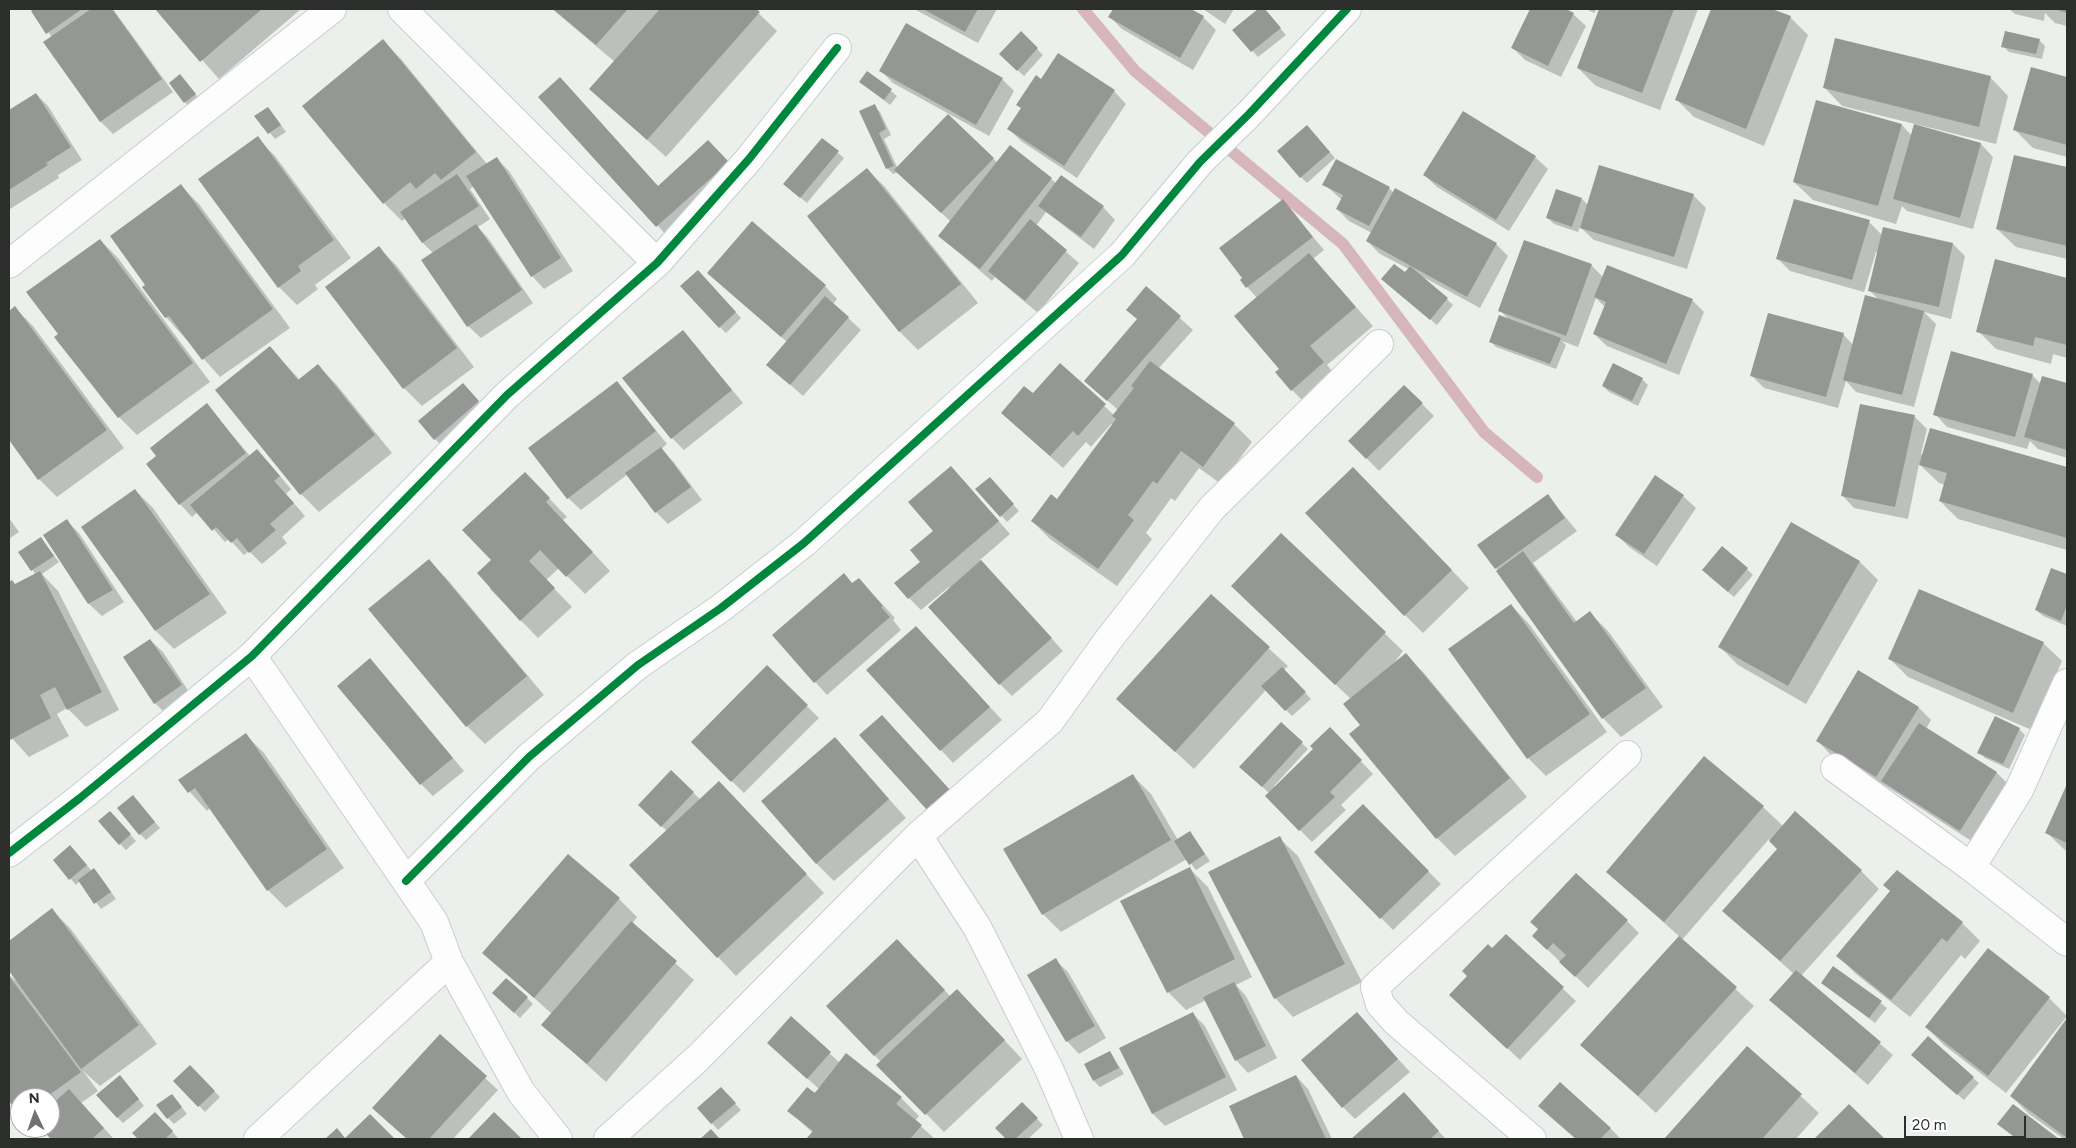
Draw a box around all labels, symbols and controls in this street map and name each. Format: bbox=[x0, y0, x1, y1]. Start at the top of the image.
north arrow bbox=[10, 1088, 60, 1138]
text: N bbox=[28, 1090, 40, 1107]
scale bar bbox=[1906, 1106, 2028, 1138]
text: 20 m bbox=[1912, 1116, 1946, 1134]

